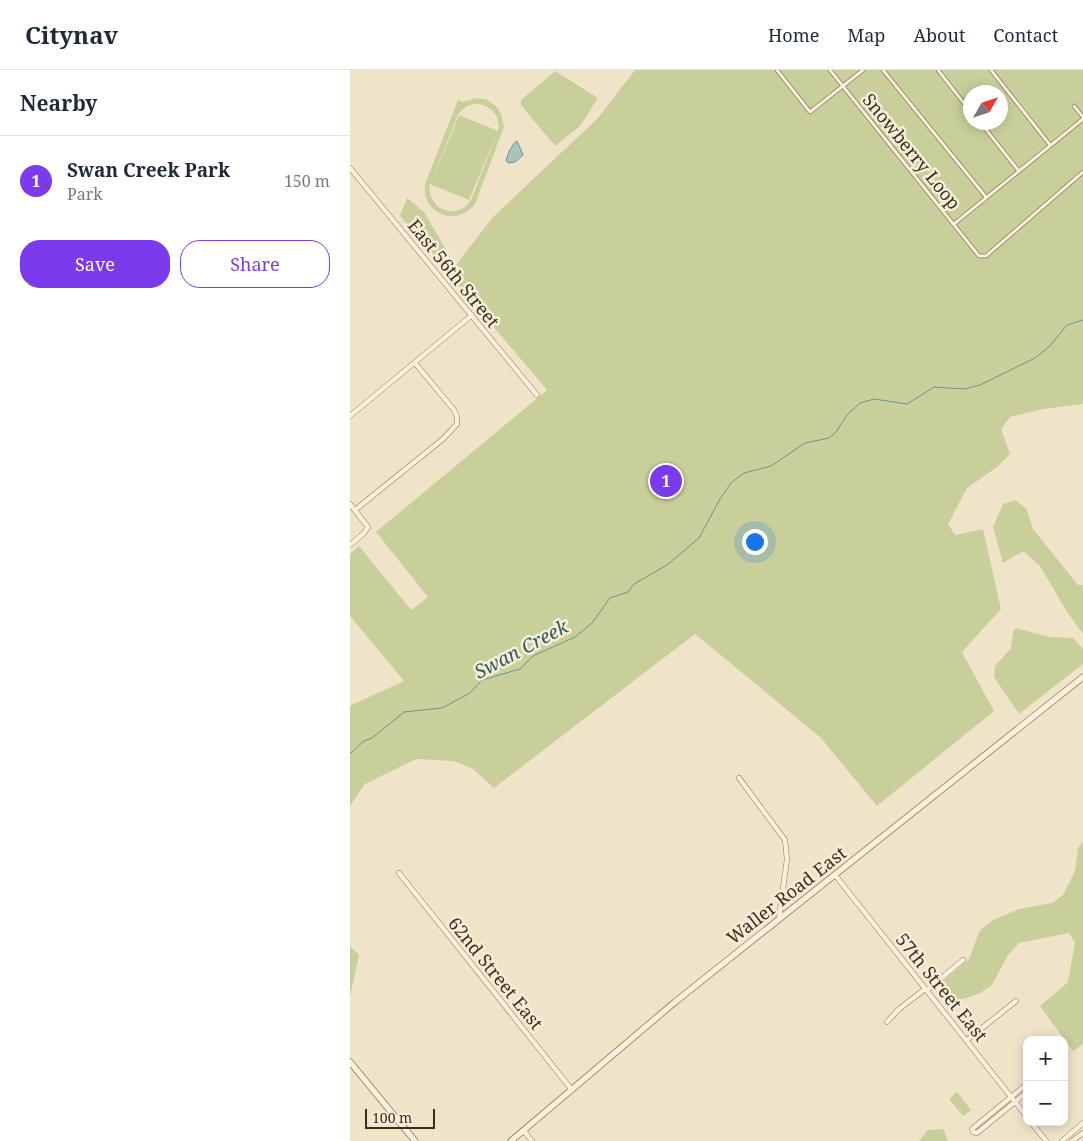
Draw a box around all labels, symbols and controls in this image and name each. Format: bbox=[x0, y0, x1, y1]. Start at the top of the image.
text: Citynav bbox=[25, 18, 118, 51]
text: Home bbox=[768, 23, 819, 47]
text: Map bbox=[847, 23, 885, 47]
text: About bbox=[913, 23, 965, 47]
text: Contact bbox=[993, 23, 1058, 47]
north arrow bbox=[963, 85, 1008, 130]
street label: Snowberry Loop bbox=[858, 88, 966, 214]
text: Nearby bbox=[20, 89, 98, 117]
text: Swan Creek Park bbox=[67, 157, 230, 183]
text: 1 bbox=[31, 170, 41, 192]
text: 150 m bbox=[284, 170, 330, 192]
text: Park bbox=[67, 183, 103, 205]
street label: East 56th Street bbox=[403, 214, 505, 332]
button: Save bbox=[20, 240, 170, 288]
button: Share bbox=[180, 240, 330, 288]
pin: 1 bbox=[650, 462, 682, 500]
your location bbox=[742, 529, 768, 555]
water label: Swan Creek bbox=[469, 613, 574, 685]
street label: Waller Road East bbox=[721, 841, 851, 949]
street label: 62nd Street East bbox=[443, 912, 549, 1034]
street label: 57th Street East bbox=[891, 928, 993, 1046]
map controls bbox=[1023, 1036, 1068, 1126]
button: + bbox=[1023, 1036, 1068, 1081]
button: − bbox=[1023, 1081, 1068, 1126]
scale bar bbox=[365, 1106, 435, 1129]
text: 100 m bbox=[372, 1108, 412, 1127]

